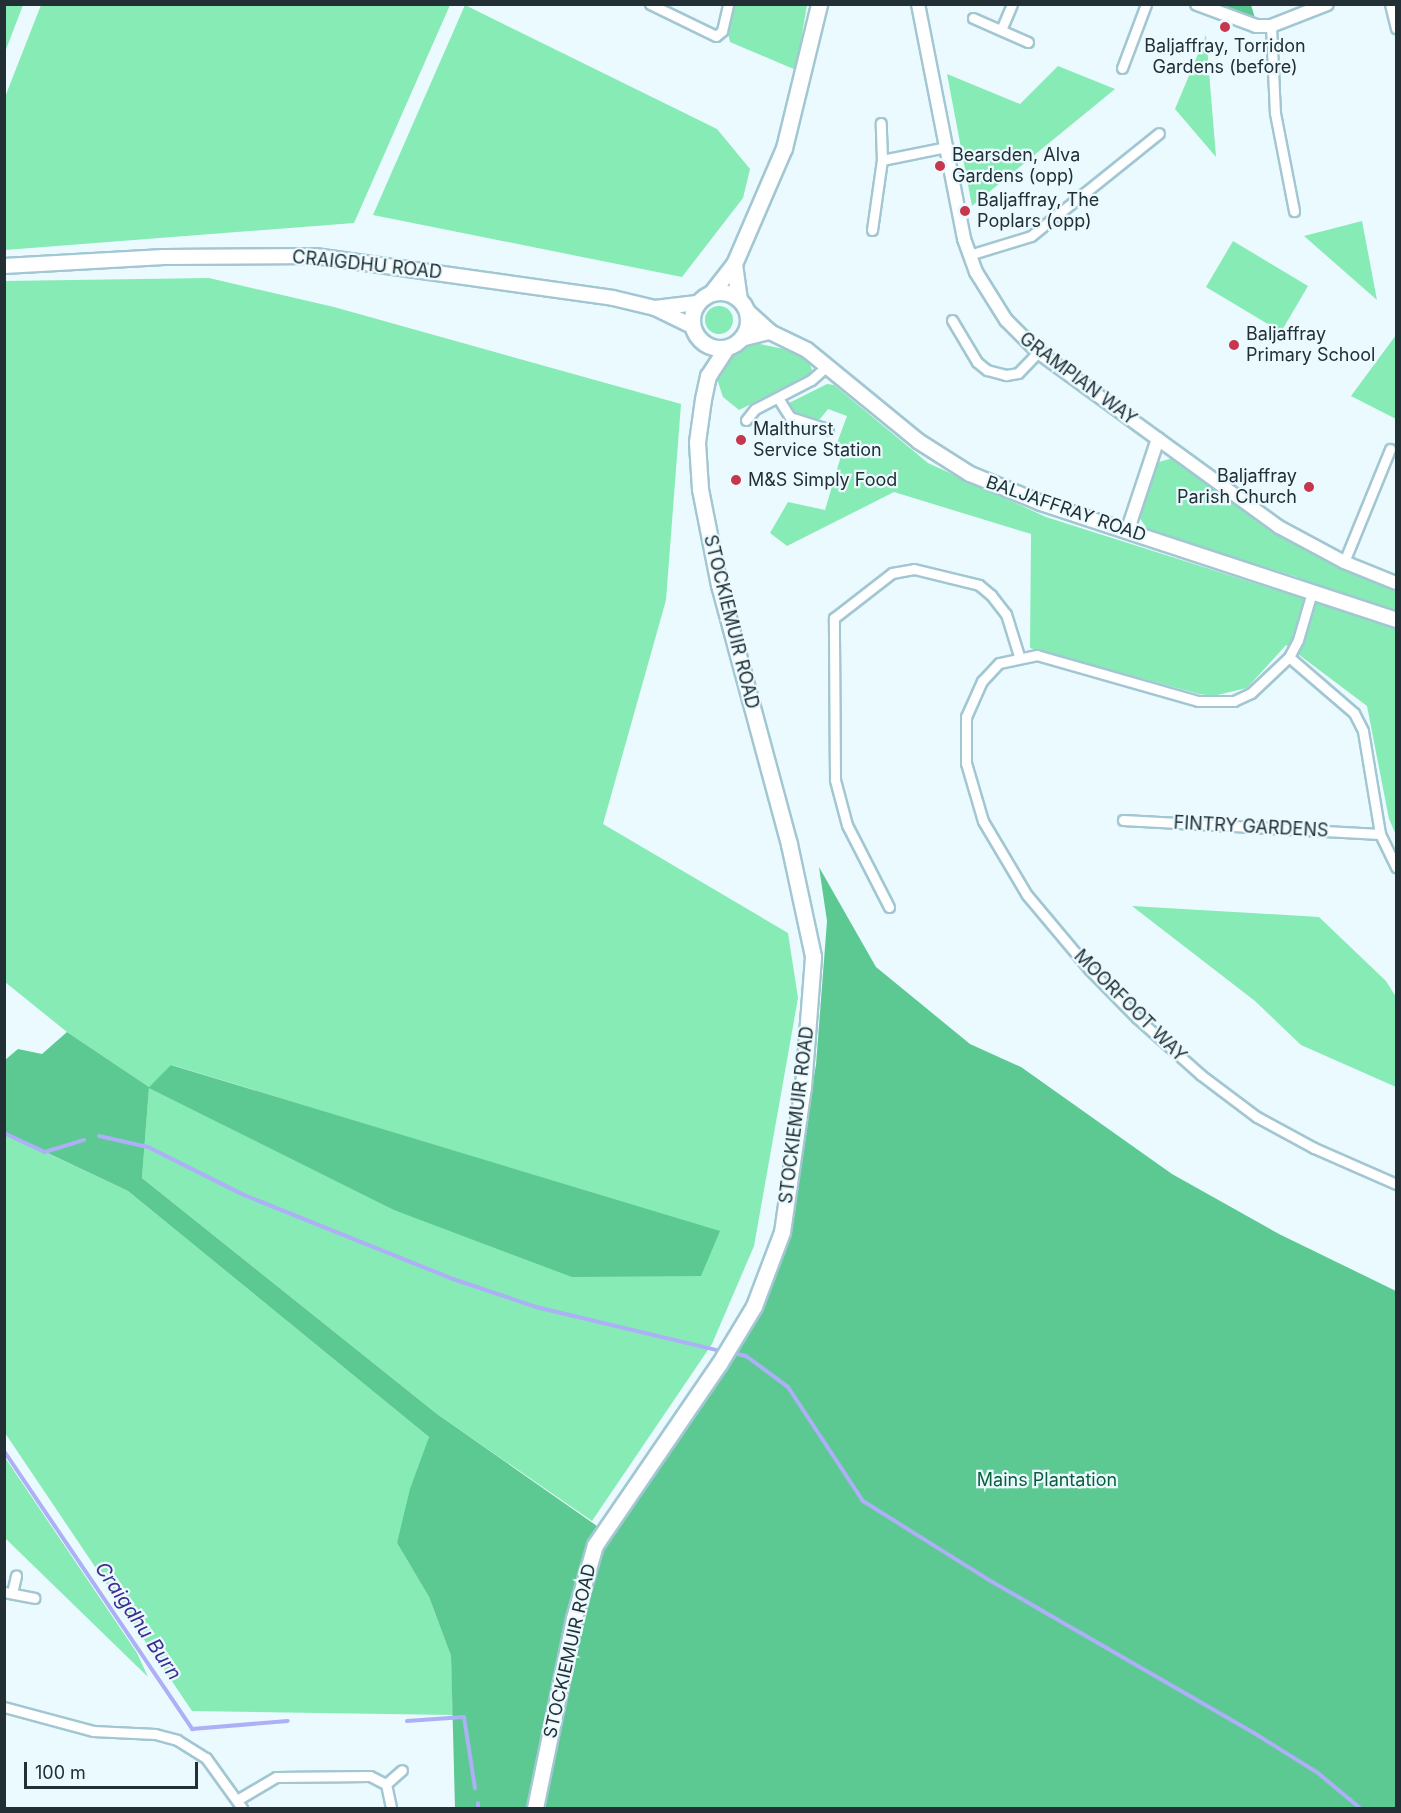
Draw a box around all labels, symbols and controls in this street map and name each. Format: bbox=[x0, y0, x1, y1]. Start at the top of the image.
marker: Baljaffray, Torridon Gardens (before) bbox=[1218, 20, 1232, 34]
place label: Baljaffray, Torridon Gardens (before) bbox=[1144, 36, 1306, 78]
place label: Bearsden, Alva Gardens (opp) bbox=[952, 145, 1080, 188]
marker: Bearsden, Alva Gardens (opp) bbox=[933, 159, 947, 173]
place label: Baljaffray, The Poplars (opp) bbox=[977, 190, 1099, 232]
marker: Baljaffray, The Poplars (opp) bbox=[958, 204, 972, 218]
street label: CRAIGDHU ROAD bbox=[291, 246, 443, 284]
place label: Baljaffray Primary School bbox=[1246, 324, 1375, 366]
street label: GRAMPIAN WAY bbox=[1015, 328, 1141, 430]
marker: Baljaffray Primary School bbox=[1227, 338, 1241, 352]
place label: Malthurst Service Station bbox=[753, 419, 882, 462]
marker: Malthurst Service Station bbox=[734, 433, 748, 447]
place label: Baljaffray Parish Church bbox=[1177, 466, 1297, 508]
place label: M&S Simply Food bbox=[748, 469, 897, 491]
street label: BALJAFFRAY ROAD bbox=[983, 471, 1149, 547]
marker: M&S Simply Food bbox=[729, 473, 743, 487]
marker: Baljaffray Parish Church bbox=[1302, 480, 1316, 494]
street label: STOCKIEMUIR ROAD bbox=[699, 533, 763, 711]
street label: FINTRY GARDENS bbox=[1173, 812, 1329, 842]
street label: MOORFOOT WAY bbox=[1069, 945, 1191, 1067]
street label: STOCKIEMUIR ROAD bbox=[775, 1025, 819, 1205]
park label: Mains Plantation bbox=[977, 1469, 1117, 1491]
water label: Craigdhu Burn bbox=[90, 1557, 186, 1685]
street label: STOCKIEMUIR ROAD bbox=[539, 1562, 601, 1740]
scale bar bbox=[27, 1750, 201, 1788]
text: 100 m bbox=[35, 1762, 86, 1783]

